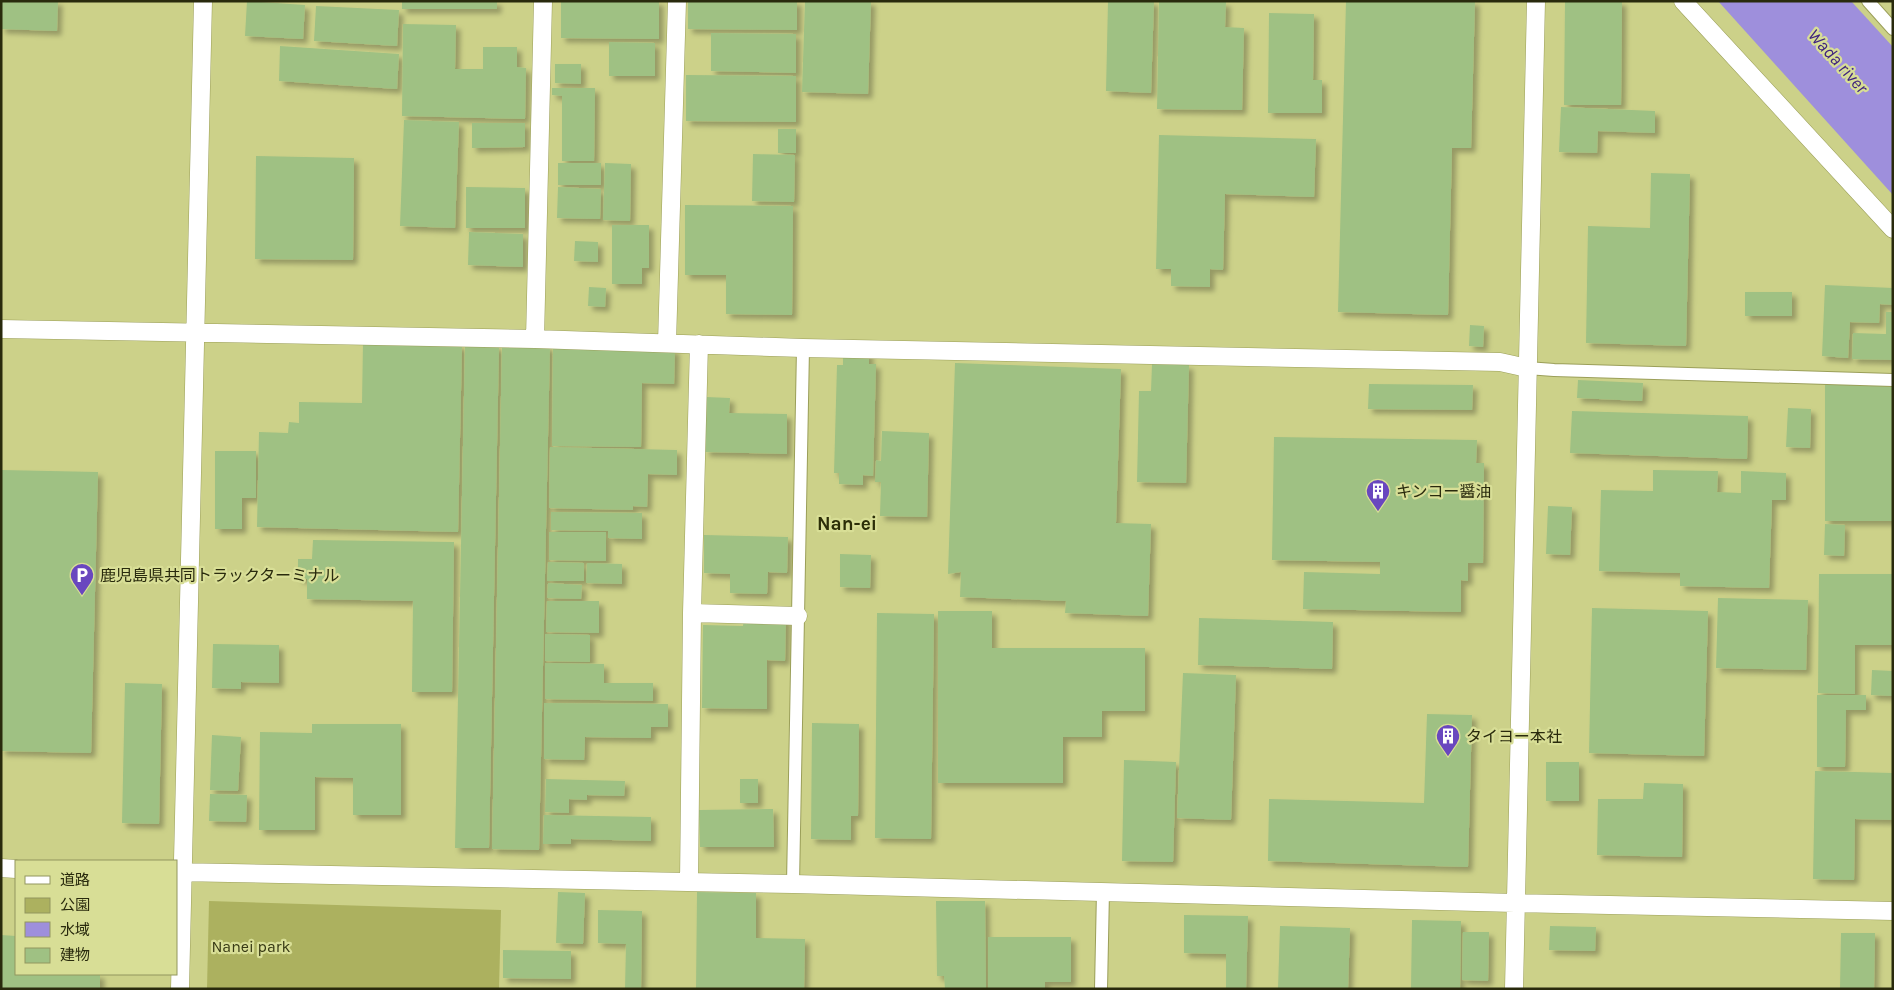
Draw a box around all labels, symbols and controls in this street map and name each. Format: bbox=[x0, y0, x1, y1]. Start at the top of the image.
water label: Wada river bbox=[1803, 24, 1873, 98]
building icon: キンコー醤油 bbox=[1365, 478, 1391, 512]
place label: キンコー醤油 bbox=[1396, 482, 1492, 501]
district label: Nan-ei bbox=[817, 513, 877, 535]
parking icon: 鹿児島県共同トラックターミナル bbox=[69, 562, 95, 596]
place label: 鹿児島県共同トラックターミナル bbox=[100, 566, 339, 585]
building icon: タイヨー本社 bbox=[1435, 723, 1461, 757]
place label: タイヨー本社 bbox=[1466, 727, 1562, 746]
legend bbox=[15, 860, 178, 975]
text: 道路 bbox=[60, 871, 90, 889]
text: 公園 bbox=[60, 896, 90, 914]
text: 水域 bbox=[60, 921, 90, 939]
park label: Nanei park bbox=[211, 937, 291, 956]
text: 建物 bbox=[60, 946, 90, 964]

